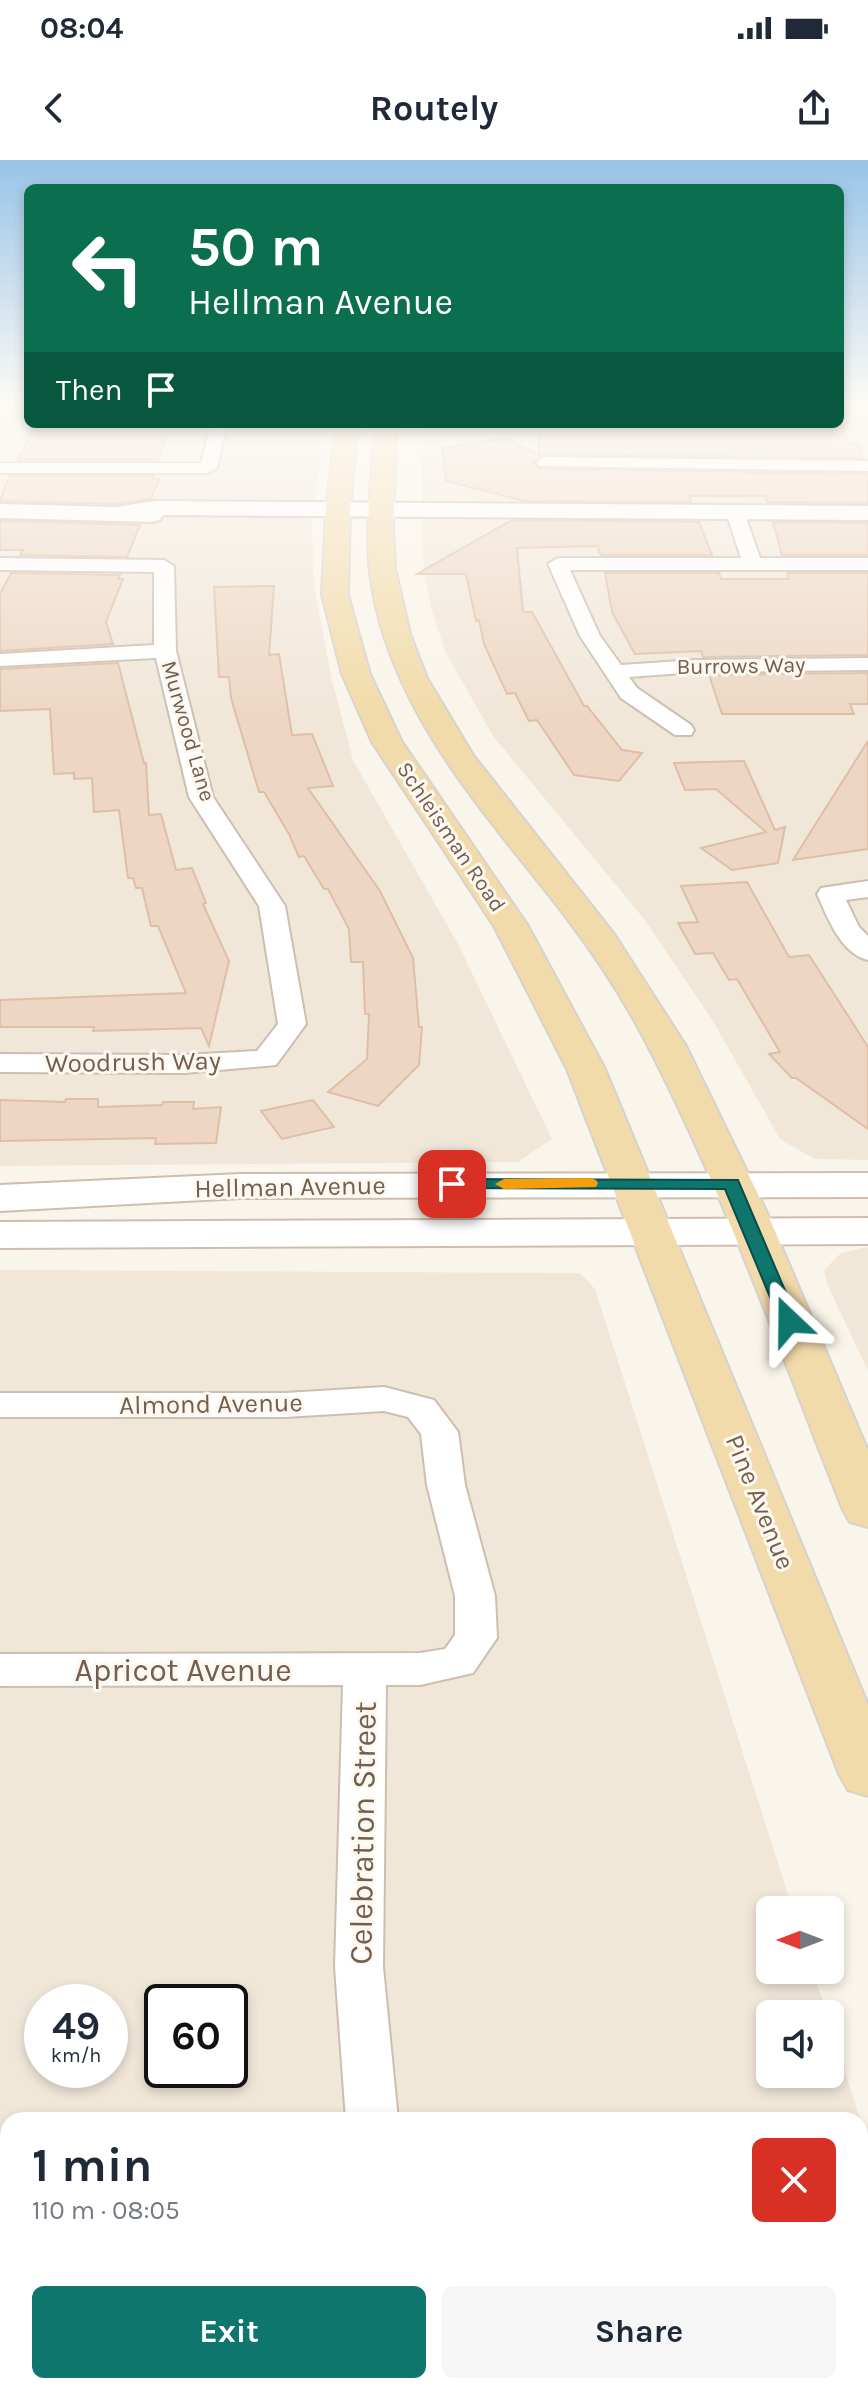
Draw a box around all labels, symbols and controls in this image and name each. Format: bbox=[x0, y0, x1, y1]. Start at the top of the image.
text: 08:04 bbox=[40, 10, 123, 46]
icon: back bbox=[32, 86, 76, 130]
icon: share bbox=[792, 86, 836, 130]
text: Routely bbox=[370, 87, 498, 129]
text: 50 m bbox=[188, 214, 323, 279]
icon: left bbox=[56, 216, 160, 320]
text: Hellman Avenue bbox=[188, 281, 453, 323]
icon: arrive bbox=[139, 368, 183, 412]
text: Then bbox=[56, 372, 123, 408]
street label: Burrows Way bbox=[676, 652, 806, 680]
street label: Murwood Lane bbox=[156, 658, 220, 804]
street label: Schleisman Road bbox=[391, 757, 511, 917]
street label: Woodrush Way bbox=[45, 1045, 221, 1079]
pin bbox=[418, 1150, 486, 1218]
icon: arrive bbox=[430, 1162, 474, 1206]
street label: Hellman Avenue bbox=[194, 1170, 386, 1204]
position arrow bbox=[747, 1279, 831, 1363]
street label: Almond Avenue bbox=[119, 1387, 303, 1421]
street label: Pine Avenue bbox=[719, 1430, 801, 1574]
street label: Apricot Avenue bbox=[74, 1652, 292, 1689]
street label: Celebration Street bbox=[342, 1701, 384, 1965]
north arrow bbox=[756, 1896, 844, 1984]
map controls bbox=[756, 1896, 844, 2088]
speed limit sign: 60 bbox=[144, 1984, 248, 2088]
button: sound bbox=[756, 2000, 844, 2088]
text: 49 bbox=[52, 2002, 100, 2049]
text: km/h bbox=[51, 2044, 101, 2067]
text: 1 min bbox=[32, 2137, 152, 2193]
button: close bbox=[752, 2138, 836, 2222]
text: 110 m · 08:05 bbox=[32, 2195, 180, 2226]
button: Exit bbox=[32, 2286, 426, 2378]
button: Share bbox=[442, 2286, 836, 2378]

